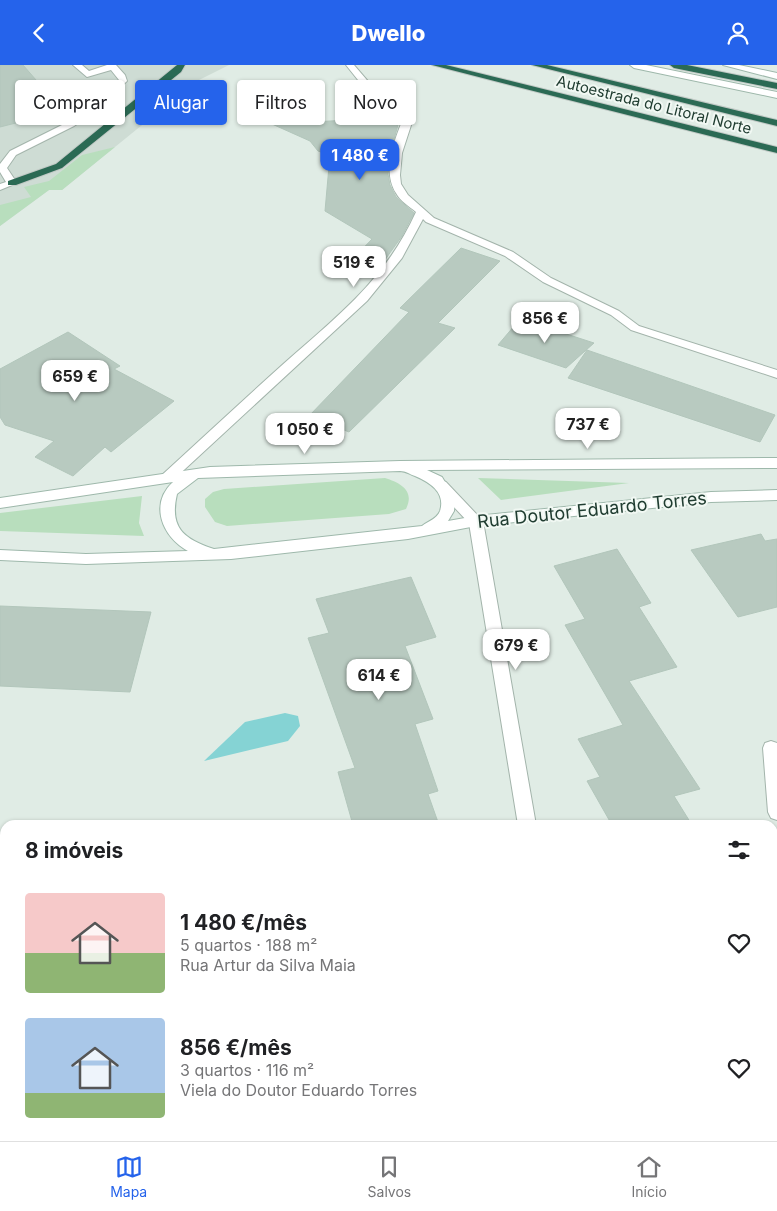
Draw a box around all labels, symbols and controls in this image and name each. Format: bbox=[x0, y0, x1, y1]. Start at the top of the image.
icon: back bbox=[25, 19, 53, 47]
icon: person bbox=[724, 19, 752, 47]
text: Dwello bbox=[352, 20, 425, 46]
street label: Autoestrada do Litoral Norte bbox=[555, 71, 754, 138]
chip: Comprar bbox=[15, 80, 125, 125]
chip: Alugar bbox=[135, 80, 227, 125]
chip: Filtros bbox=[237, 80, 325, 125]
chip: Novo bbox=[335, 80, 416, 125]
pin: 1 480 € bbox=[314, 139, 406, 181]
text: 1 480 € bbox=[331, 145, 389, 165]
pin: 519 € bbox=[319, 245, 389, 288]
text: 519 € bbox=[333, 252, 375, 272]
pin: 856 € bbox=[510, 301, 580, 344]
text: 856 € bbox=[522, 308, 568, 328]
pin: 659 € bbox=[40, 359, 110, 402]
text: 659 € bbox=[52, 366, 98, 386]
pin: 737 € bbox=[553, 407, 623, 450]
pin: 1 050 € bbox=[259, 413, 351, 455]
text: 737 € bbox=[566, 414, 610, 434]
text: 1 050 € bbox=[276, 419, 334, 439]
street label: Rua Doutor Eduardo Torres bbox=[476, 487, 708, 532]
pin: 679 € bbox=[481, 629, 551, 671]
text: 679 € bbox=[494, 635, 538, 655]
pin: 614 € bbox=[344, 659, 414, 701]
text: 614 € bbox=[358, 665, 400, 685]
icon: filters bbox=[725, 836, 753, 864]
text: 8 imóveis bbox=[25, 838, 123, 863]
text: 1 480 €/mês bbox=[180, 910, 307, 935]
icon: home bbox=[65, 913, 125, 973]
icon: heart bbox=[725, 929, 753, 957]
text: 5 quartos · 188 m² bbox=[180, 935, 317, 955]
text: Rua Artur da Silva Maia bbox=[180, 955, 356, 975]
text: 856 €/mês bbox=[180, 1035, 292, 1060]
icon: home bbox=[65, 1038, 125, 1098]
icon: heart bbox=[725, 1054, 753, 1082]
text: 3 quartos · 116 m² bbox=[180, 1060, 314, 1080]
text: Viela do Doutor Eduardo Torres bbox=[180, 1080, 417, 1100]
tab: Mapa bbox=[110, 1153, 147, 1200]
tab: Salvos bbox=[368, 1153, 411, 1200]
tab: Início bbox=[632, 1153, 667, 1200]

